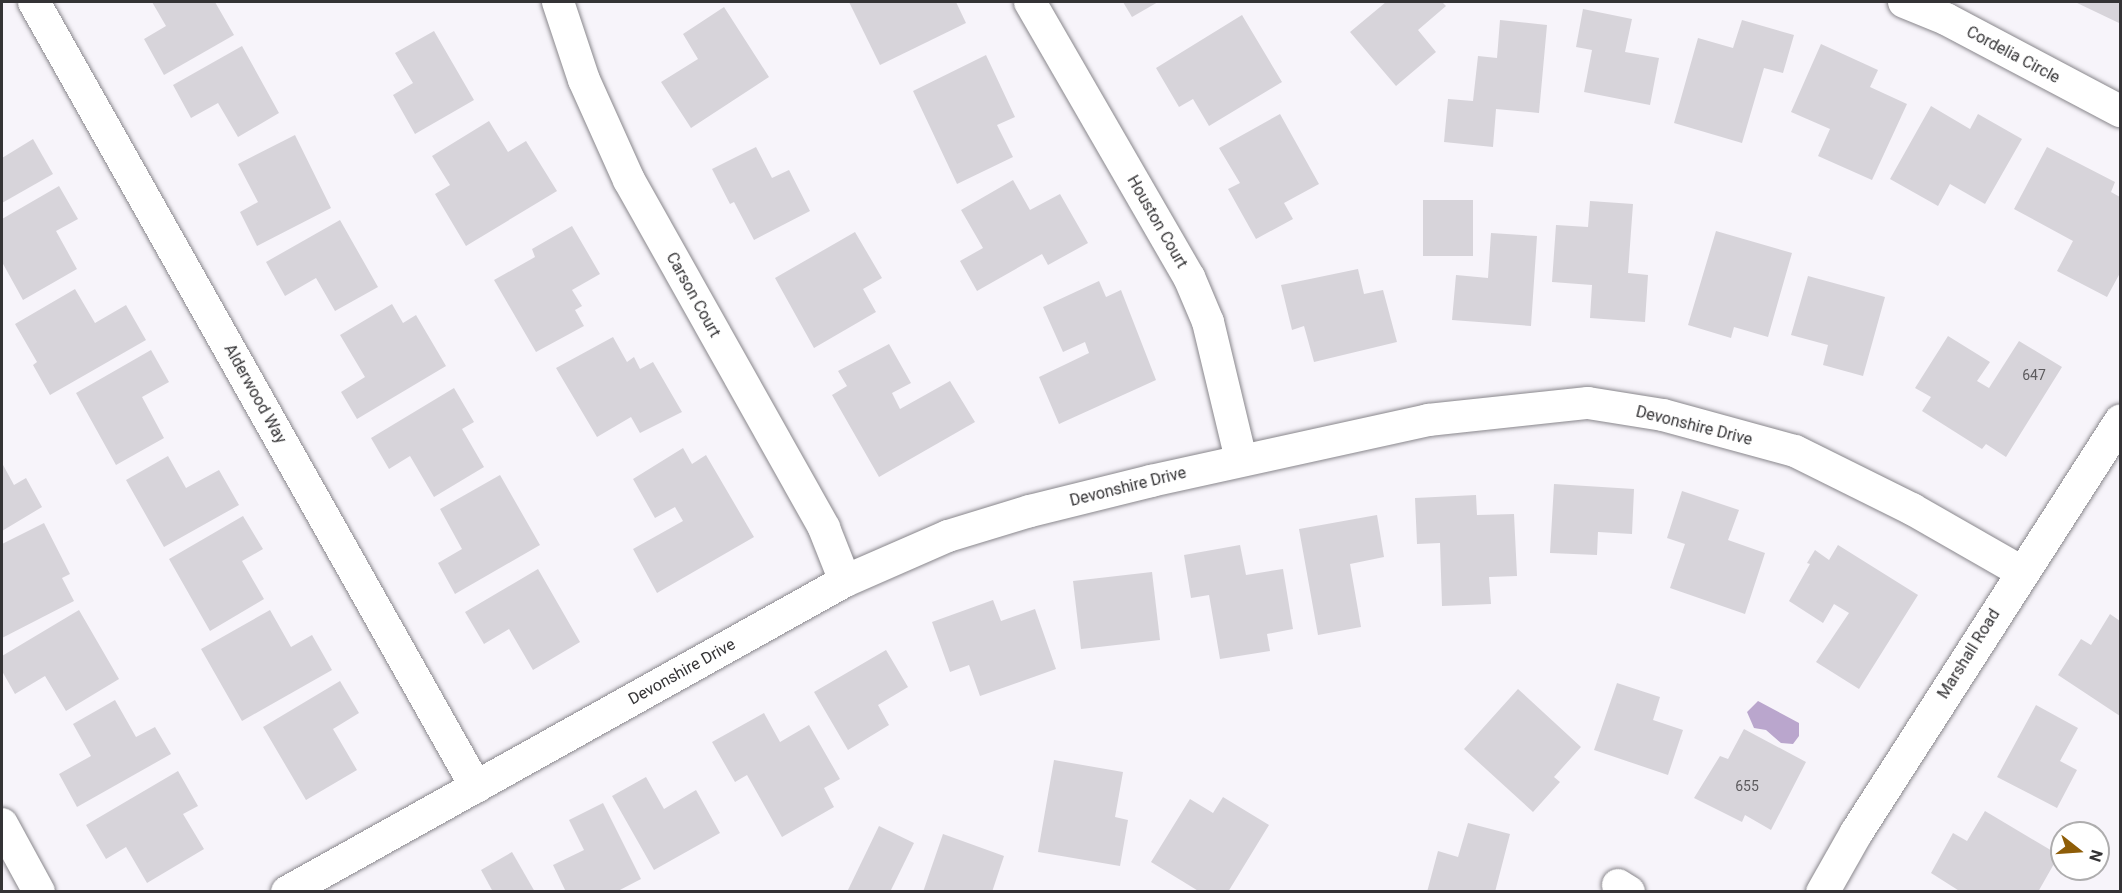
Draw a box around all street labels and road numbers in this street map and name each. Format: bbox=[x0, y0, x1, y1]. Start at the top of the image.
street label: Cordelia Circle bbox=[1963, 22, 2063, 88]
street label: Houston Court bbox=[1123, 172, 1191, 272]
street label: Carson Court bbox=[662, 249, 724, 341]
street label: Alderwood Way bbox=[220, 341, 290, 447]
street label: Devonshire Drive bbox=[1634, 402, 1754, 450]
street label: Devonshire Drive bbox=[1068, 463, 1188, 511]
street label: Marshall Road bbox=[1934, 606, 2004, 702]
street label: Devonshire Drive bbox=[625, 635, 739, 709]

